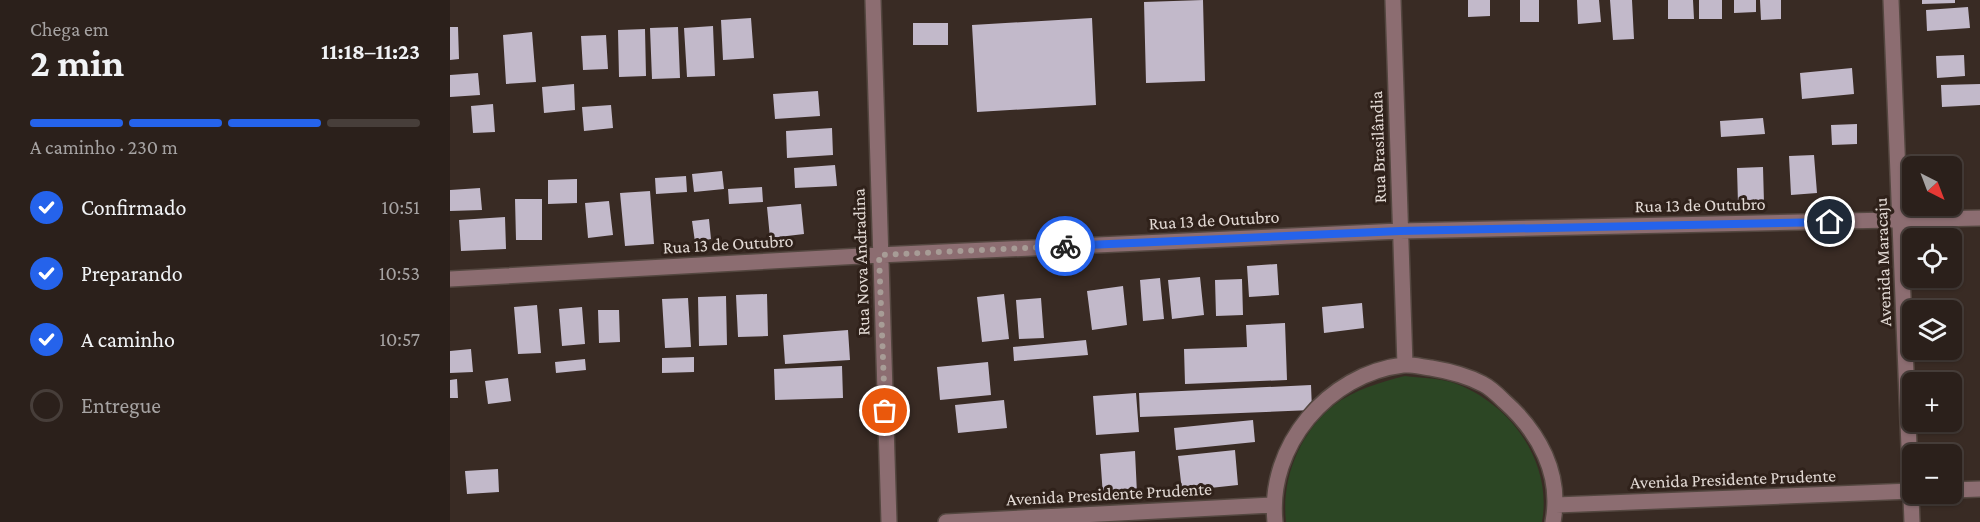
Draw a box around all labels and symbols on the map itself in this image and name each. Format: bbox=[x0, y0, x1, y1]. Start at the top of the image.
street label: Rua Brasilândia bbox=[1366, 91, 1390, 203]
north arrow bbox=[1902, 156, 1962, 216]
street label: Rua Nova Andradina bbox=[848, 188, 874, 336]
street label: Rua 13 de Outubro bbox=[1634, 194, 1766, 216]
pin bbox=[1804, 196, 1855, 247]
street label: Avenida Maracaju bbox=[1871, 197, 1896, 327]
street label: Rua 13 de Outubro bbox=[1148, 207, 1280, 233]
courier bbox=[1035, 216, 1095, 276]
street label: Rua 13 de Outubro bbox=[662, 231, 794, 257]
pin bbox=[859, 385, 910, 436]
street label: Avenida Presidente Prudente bbox=[1630, 465, 1836, 493]
street label: Avenida Presidente Prudente bbox=[1006, 479, 1213, 509]

